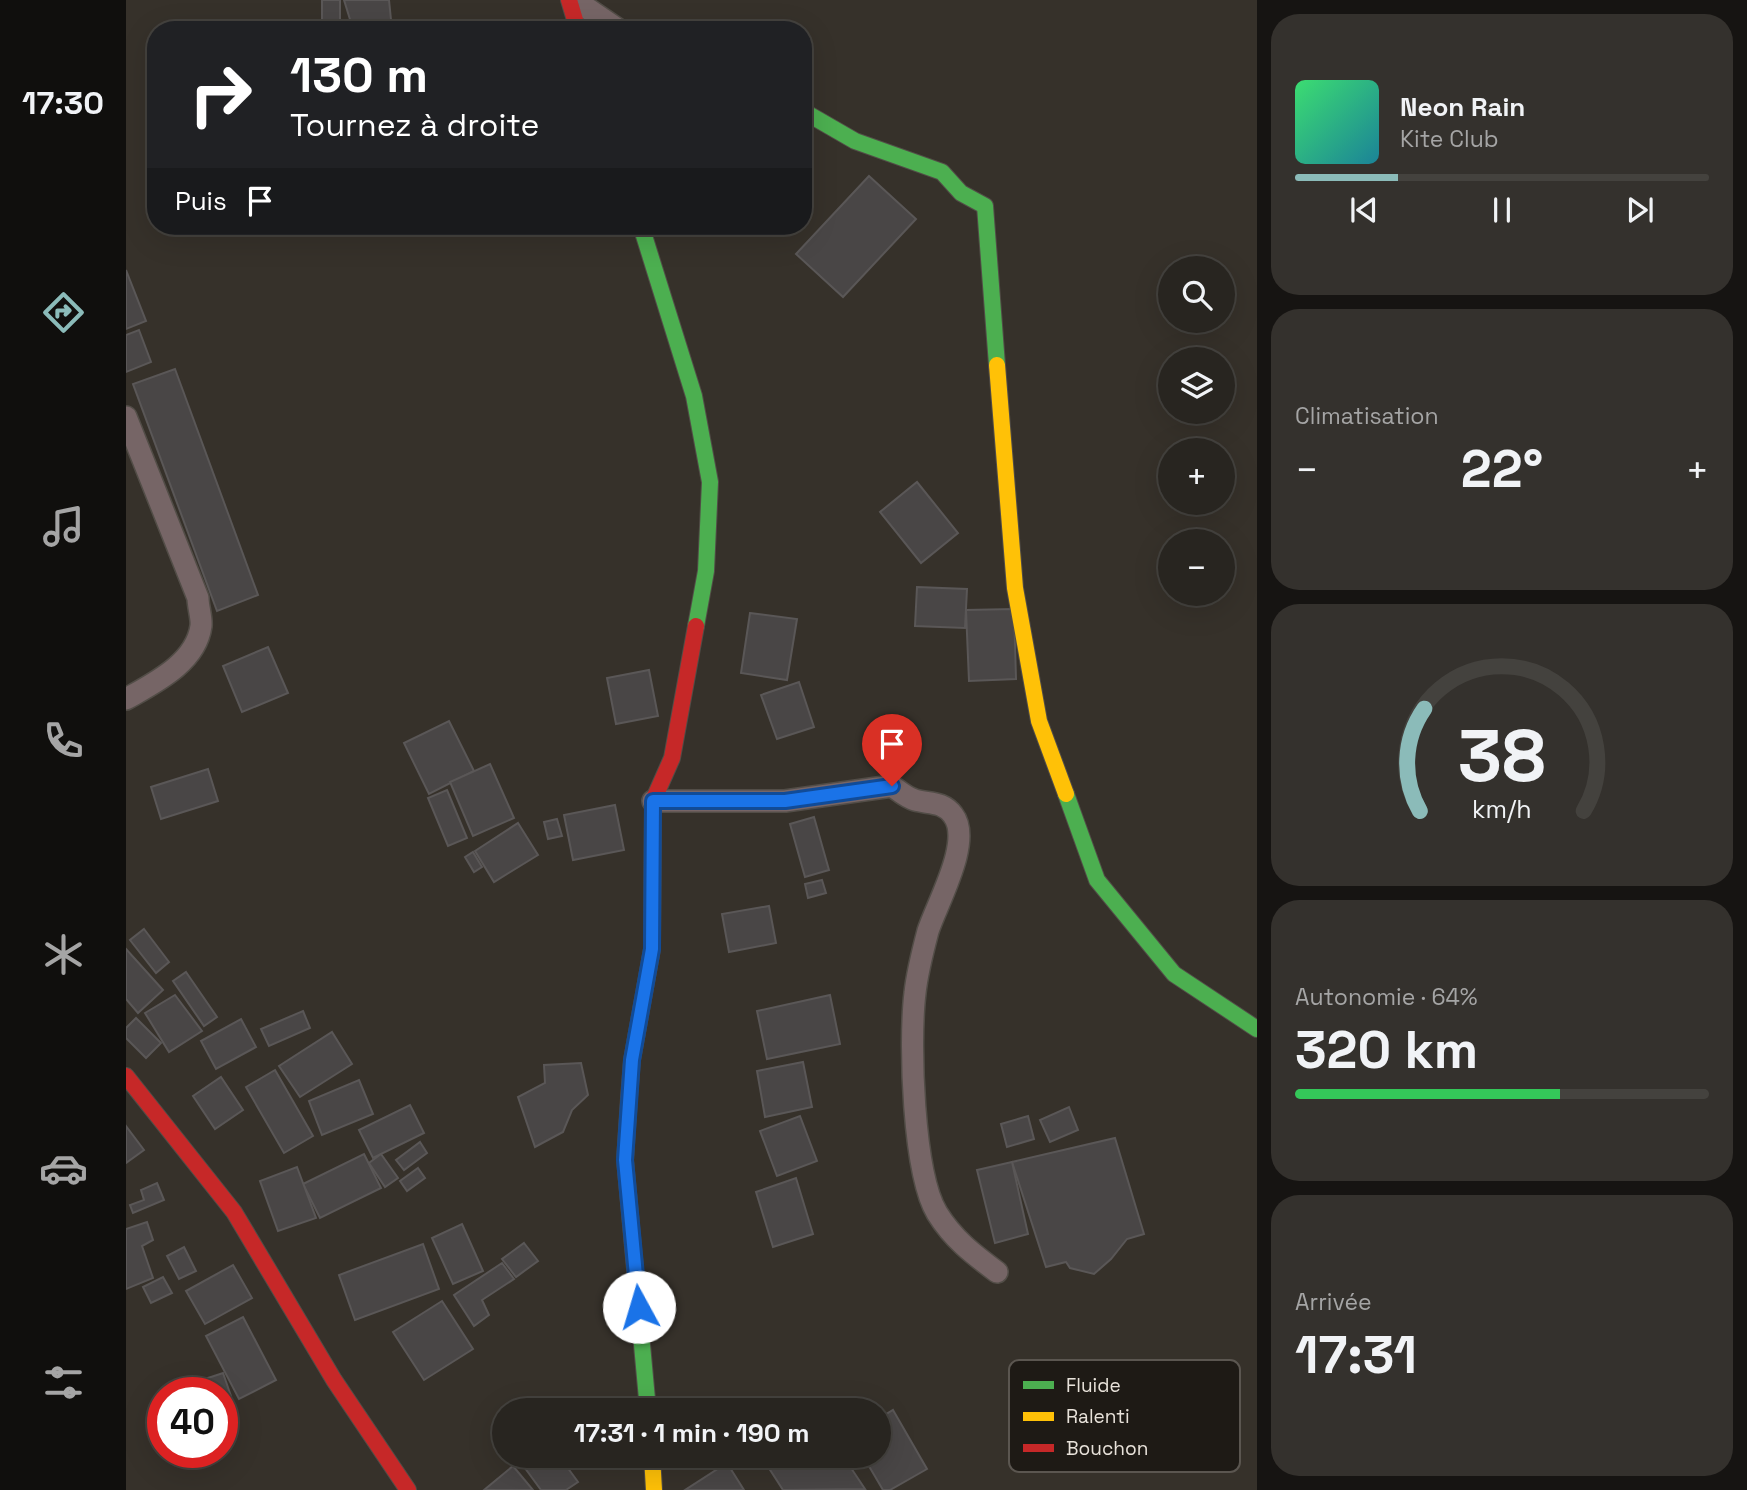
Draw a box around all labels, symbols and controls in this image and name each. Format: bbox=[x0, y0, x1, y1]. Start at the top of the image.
text: 130 m bbox=[290, 44, 428, 106]
icon: right bbox=[175, 49, 266, 140]
text: 17:30 bbox=[22, 83, 104, 123]
text: Neon Rain bbox=[1400, 90, 1525, 124]
text: Tournez à droite bbox=[290, 105, 539, 145]
text: Kite Club bbox=[1400, 124, 1499, 154]
icon: arrive bbox=[241, 182, 279, 220]
text: Puis bbox=[175, 184, 227, 218]
icon: previous bbox=[1345, 191, 1383, 229]
icon: pause bbox=[1483, 191, 1521, 229]
icon: next bbox=[1621, 191, 1659, 229]
map controls bbox=[1158, 256, 1235, 606]
button: search bbox=[1158, 256, 1235, 333]
icon: directions bbox=[39, 288, 88, 337]
button: layers bbox=[1158, 347, 1235, 424]
text: Climatisation bbox=[1295, 401, 1439, 431]
text: 22° bbox=[1461, 436, 1543, 502]
button: + bbox=[1158, 438, 1235, 515]
text: − bbox=[1295, 446, 1319, 494]
text: + bbox=[1685, 446, 1709, 494]
icon: music bbox=[39, 502, 88, 551]
button: − bbox=[1158, 529, 1235, 606]
text: 38 bbox=[1458, 709, 1546, 802]
pin bbox=[862, 714, 922, 786]
icon: phone bbox=[39, 716, 88, 765]
icon: arrive bbox=[873, 725, 911, 763]
text: km/h bbox=[1472, 793, 1532, 825]
icon: climate bbox=[39, 930, 88, 979]
text: Autonomie · 64% bbox=[1295, 982, 1478, 1012]
text: 320 km bbox=[1295, 1017, 1478, 1083]
icon: car bbox=[39, 1144, 88, 1193]
position arrow bbox=[602, 1270, 676, 1344]
text: Arrivée bbox=[1295, 1287, 1372, 1317]
text: 17:31 bbox=[1295, 1322, 1417, 1388]
icon: filters bbox=[39, 1358, 88, 1407]
legend bbox=[1009, 1360, 1240, 1472]
text: Fluide bbox=[1066, 1373, 1121, 1398]
speed limit sign: 40 bbox=[147, 1377, 238, 1468]
text: Ralenti bbox=[1066, 1404, 1130, 1429]
text: 17:31 · 1 min · 190 m bbox=[574, 1416, 809, 1450]
text: Bouchon bbox=[1066, 1436, 1148, 1461]

